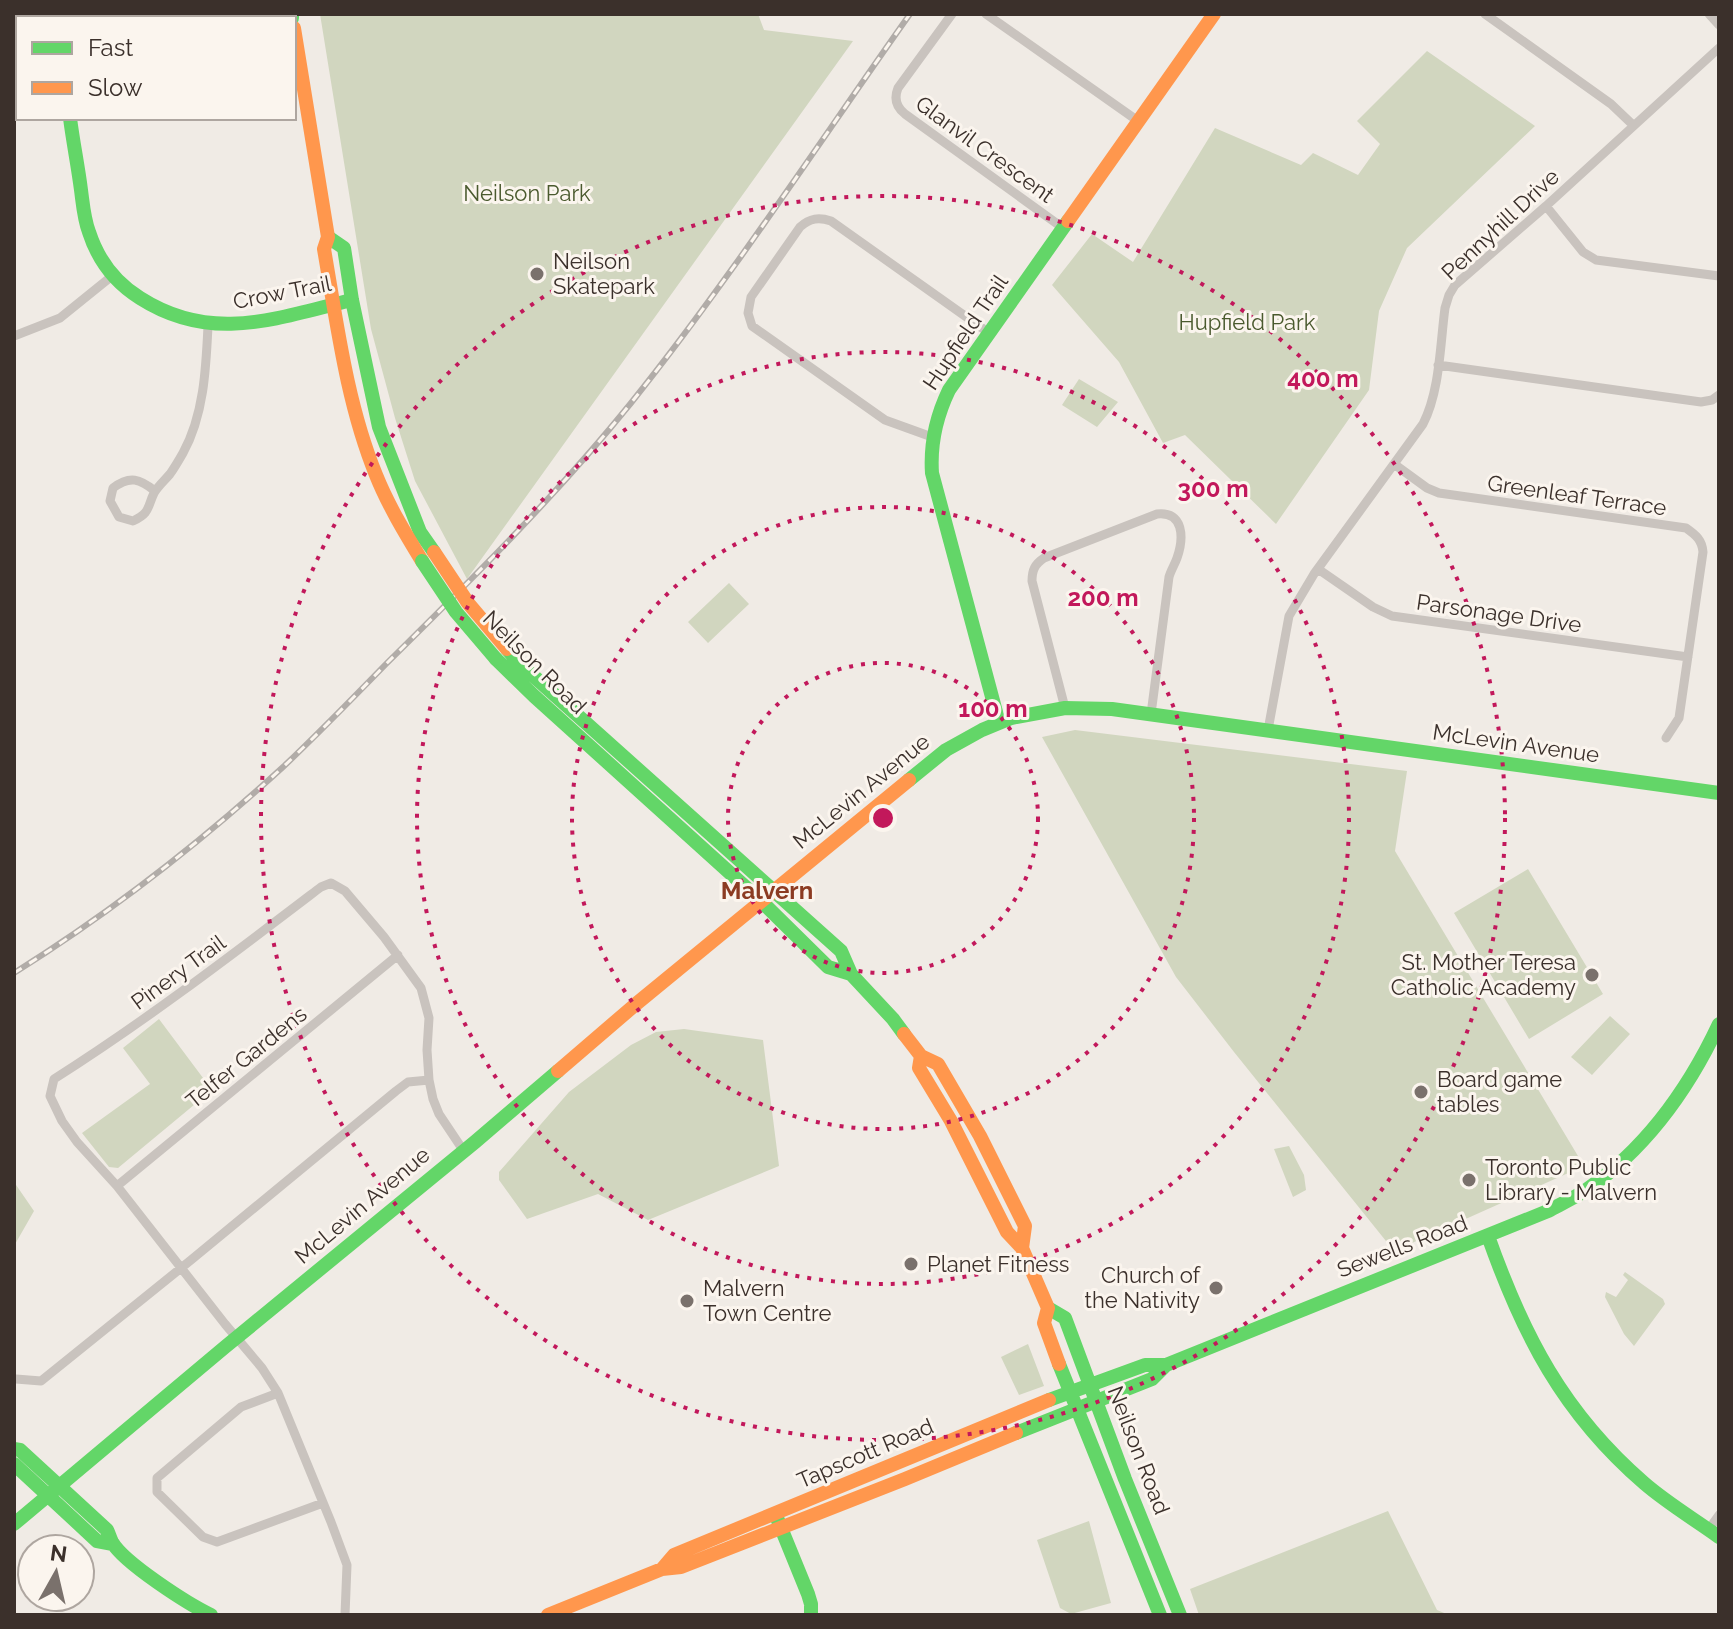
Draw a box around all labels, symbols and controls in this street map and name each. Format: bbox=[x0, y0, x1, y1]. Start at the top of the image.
legend bbox=[16, 16, 296, 120]
text: Fast bbox=[88, 33, 133, 62]
text: Slow bbox=[88, 73, 143, 102]
street label: Glanvil Crescent bbox=[911, 90, 1060, 208]
street label: Pennyhill Drive bbox=[1436, 163, 1564, 285]
park label: Neilson Park bbox=[463, 180, 591, 206]
place label: Neilson Skatepark bbox=[553, 248, 655, 299]
marker: Neilson Skatepark bbox=[528, 265, 546, 283]
street label: Hupfield Trail bbox=[917, 269, 1013, 394]
street label: Crow Trail bbox=[231, 270, 333, 314]
park label: Hupfield Park bbox=[1179, 309, 1316, 335]
text: 400 m bbox=[1287, 364, 1359, 393]
street label: Greenleaf Terrace bbox=[1486, 470, 1668, 520]
text: 300 m bbox=[1178, 474, 1248, 503]
text: 200 m bbox=[1067, 583, 1139, 612]
street label: Parsonage Drive bbox=[1415, 589, 1583, 637]
street label: Neilson Road bbox=[478, 605, 592, 719]
text: 100 m bbox=[958, 694, 1028, 723]
street label: McLevin Avenue bbox=[1431, 718, 1601, 768]
street label: McLevin Avenue bbox=[788, 728, 934, 854]
centre of rings bbox=[869, 804, 897, 832]
district label: Malvern bbox=[721, 876, 813, 905]
street label: Pinery Trail bbox=[126, 929, 230, 1015]
place label: St. Mother Teresa Catholic Academy bbox=[1391, 949, 1576, 1000]
marker: St. Mother Teresa Catholic Academy bbox=[1583, 966, 1601, 984]
street label: Telfer Gardens bbox=[180, 1000, 312, 1114]
place label: Board game tables bbox=[1437, 1066, 1562, 1117]
marker: Board game tables bbox=[1412, 1083, 1430, 1101]
street label: McLevin Avenue bbox=[289, 1141, 435, 1269]
place label: Toronto Public Library - Malvern bbox=[1485, 1154, 1657, 1205]
marker: Toronto Public Library - Malvern bbox=[1460, 1171, 1478, 1189]
street label: Sewells Road bbox=[1333, 1209, 1471, 1283]
place label: Planet Fitness bbox=[927, 1251, 1069, 1277]
marker: Planet Fitness bbox=[902, 1255, 920, 1273]
place label: Church of the Nativity bbox=[1085, 1262, 1201, 1313]
place label: Malvern Town Centre bbox=[703, 1275, 831, 1326]
marker: Church of the Nativity bbox=[1207, 1279, 1225, 1297]
marker: Malvern Town Centre bbox=[678, 1292, 696, 1310]
street label: Neilson Road bbox=[1103, 1382, 1175, 1518]
street label: Tapscott Road bbox=[793, 1413, 937, 1493]
north arrow bbox=[16, 1533, 96, 1613]
text: N bbox=[49, 1539, 69, 1567]

